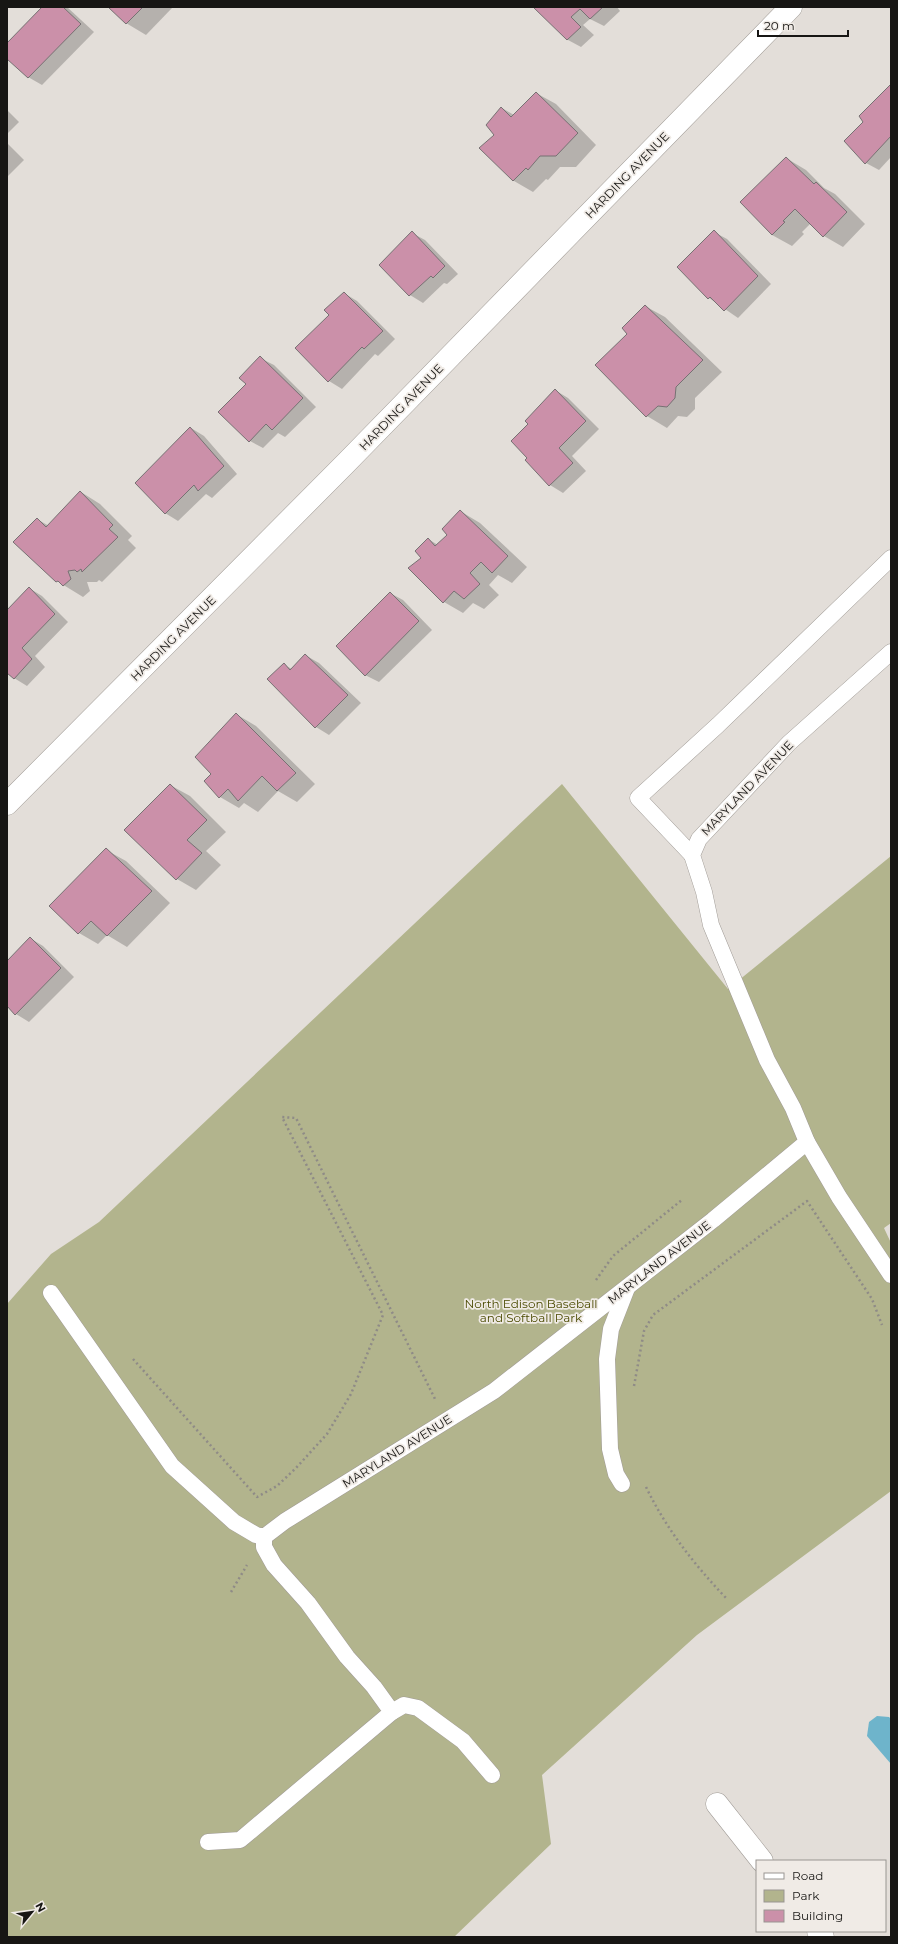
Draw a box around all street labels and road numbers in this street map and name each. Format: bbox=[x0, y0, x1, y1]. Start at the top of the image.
street label: HARDING AVENUE bbox=[582, 129, 672, 221]
street label: HARDING AVENUE bbox=[356, 361, 446, 453]
street label: HARDING AVENUE bbox=[127, 592, 219, 684]
street label: MARYLAND AVENUE bbox=[698, 737, 796, 839]
street label: MARYLAND AVENUE bbox=[605, 1217, 713, 1307]
street label: MARYLAND AVENUE bbox=[339, 1411, 455, 1491]

